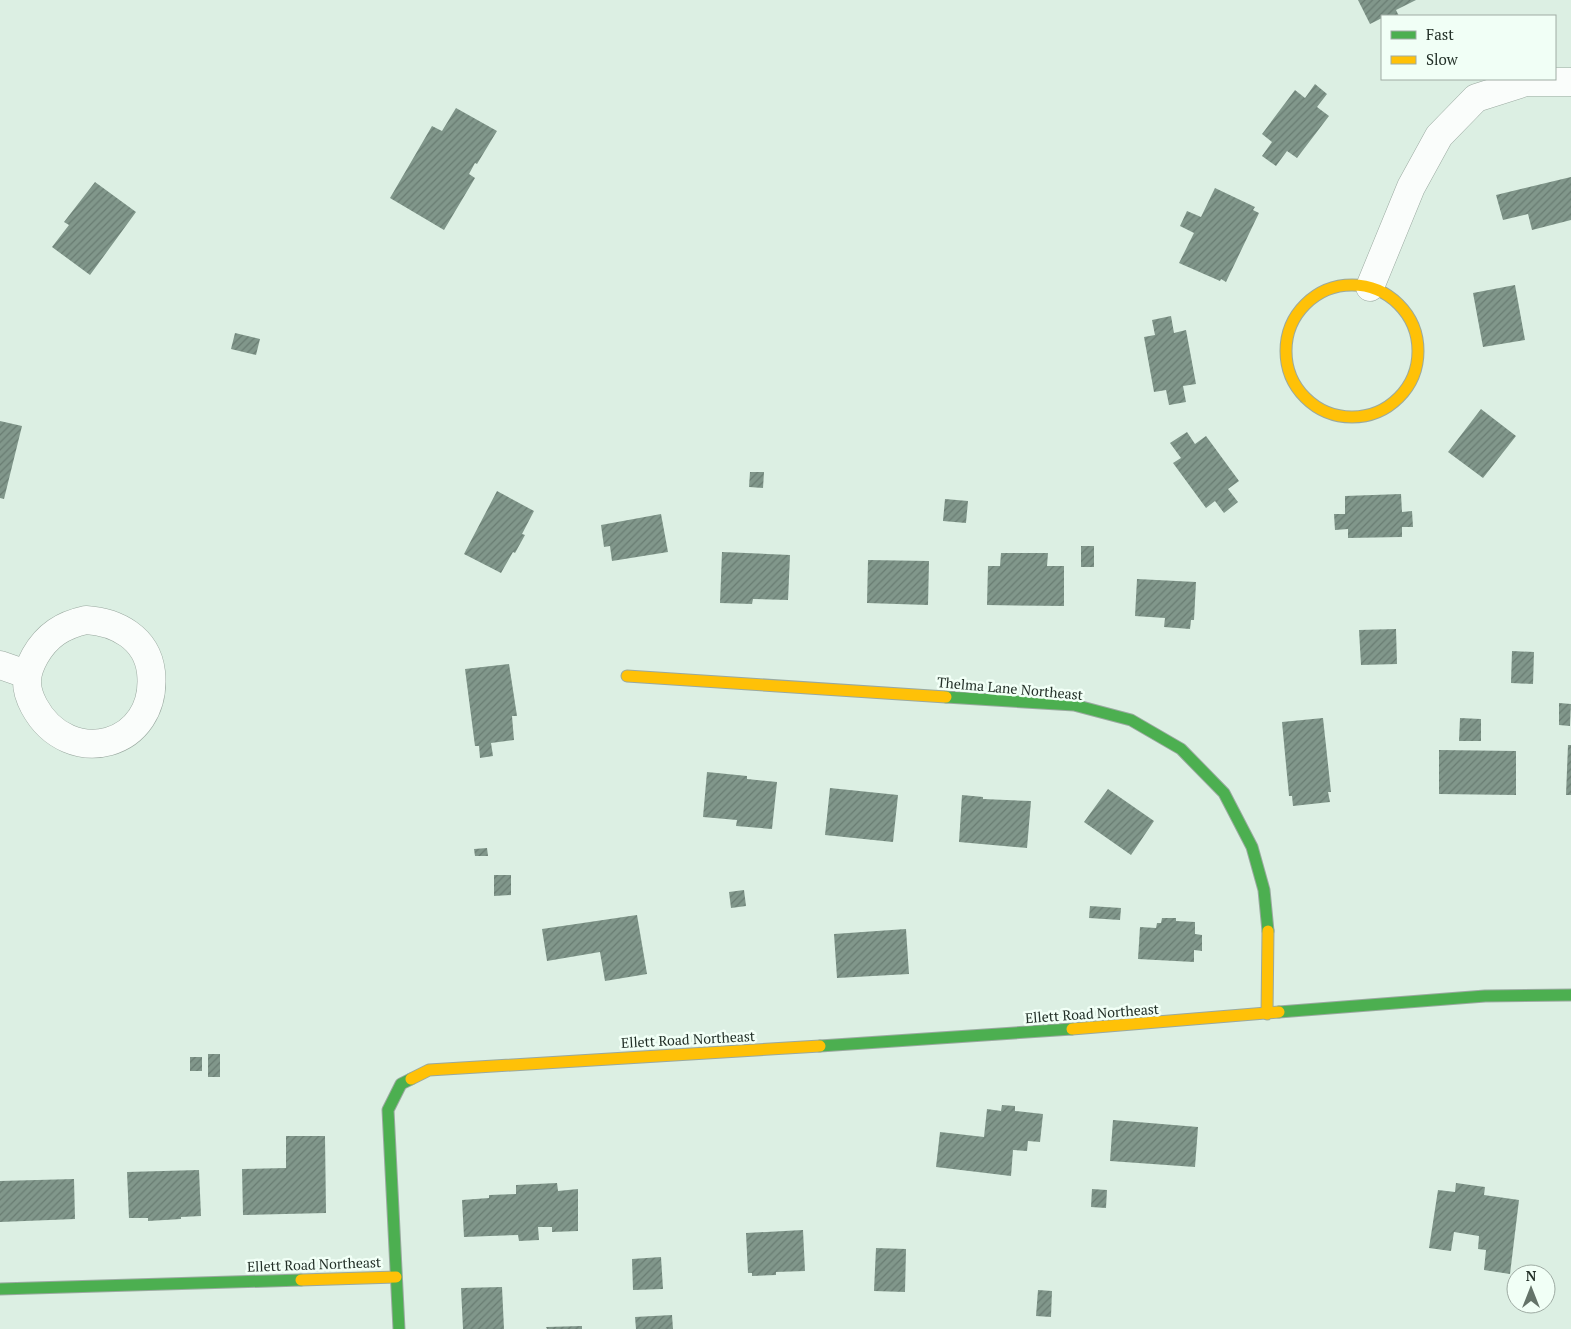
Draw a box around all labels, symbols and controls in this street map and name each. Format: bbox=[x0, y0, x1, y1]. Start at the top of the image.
legend bbox=[1381, 15, 1556, 80]
text: Fast bbox=[1426, 24, 1454, 44]
text: Slow bbox=[1426, 49, 1459, 69]
street label: Thelma Lane Northeast bbox=[936, 672, 1085, 704]
street label: Ellett Road Northeast bbox=[1024, 999, 1160, 1027]
street label: Ellett Road Northeast bbox=[621, 1026, 756, 1052]
street label: Ellett Road Northeast bbox=[247, 1252, 382, 1276]
north arrow bbox=[1506, 1264, 1556, 1314]
text: N bbox=[1526, 1266, 1537, 1285]

